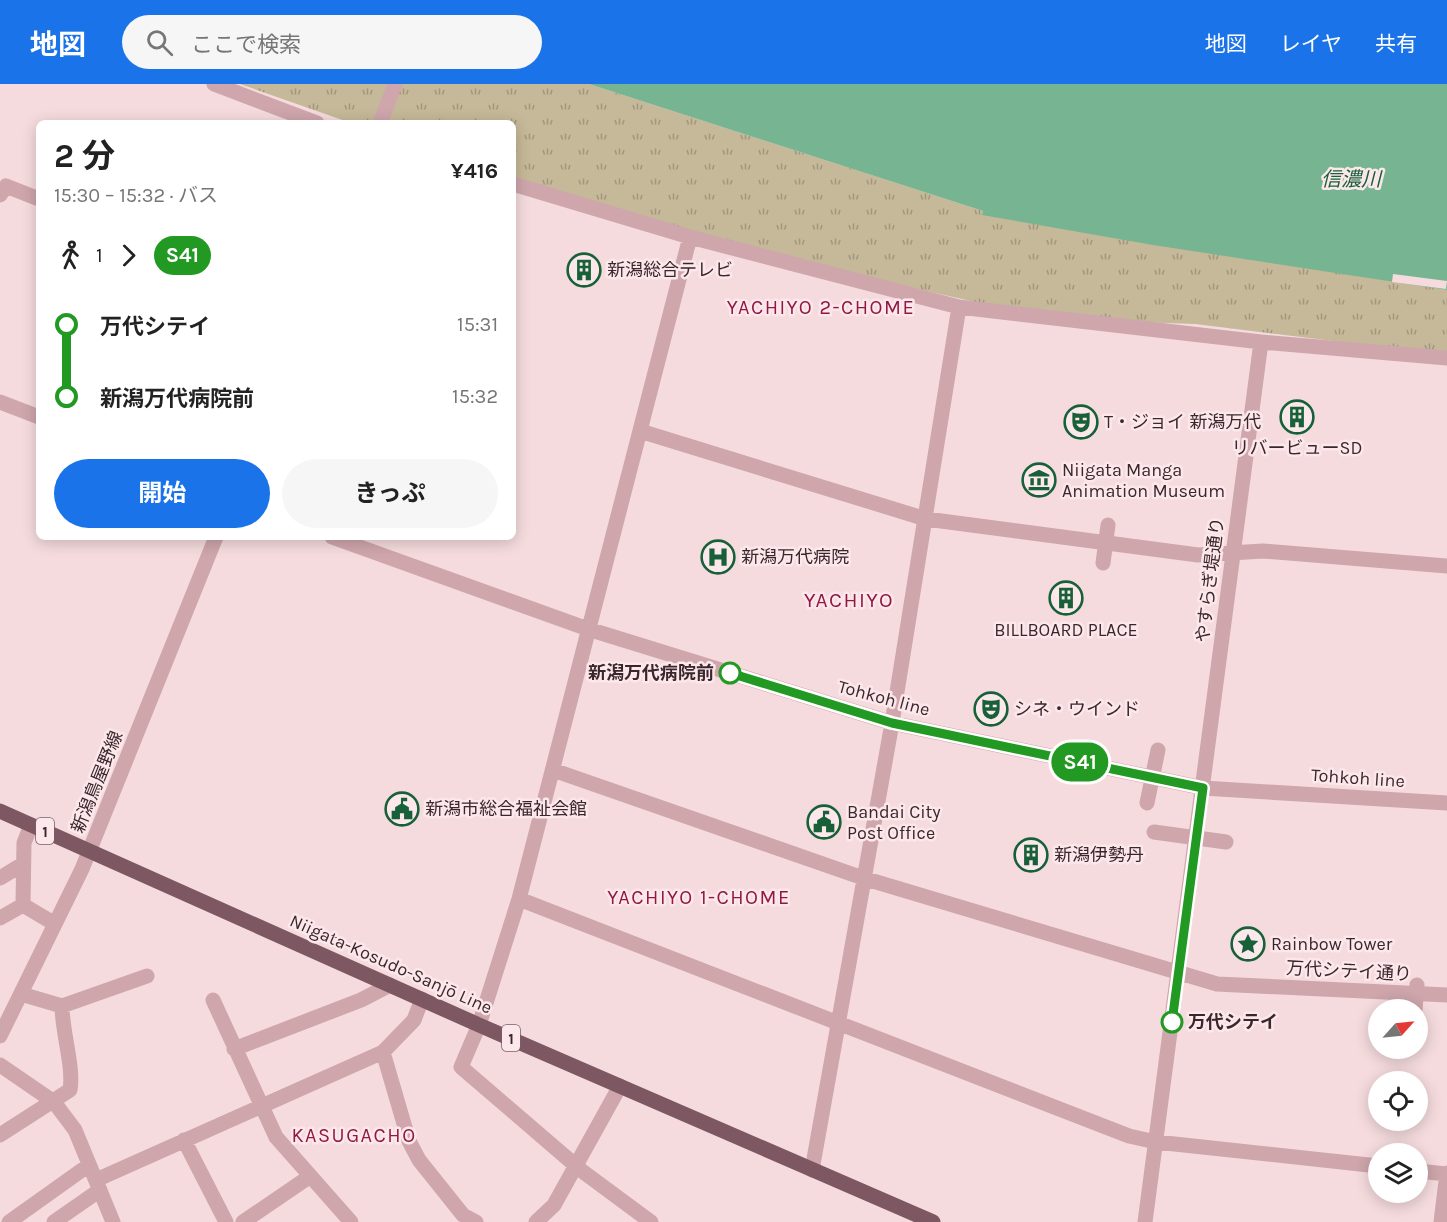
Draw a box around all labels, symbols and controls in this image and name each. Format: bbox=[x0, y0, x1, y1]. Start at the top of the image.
search box bbox=[122, 15, 542, 69]
icon: search bbox=[143, 26, 176, 59]
text: 地図 bbox=[30, 28, 86, 61]
text: ここで検索 bbox=[191, 32, 301, 58]
text: 地図 bbox=[1205, 32, 1247, 56]
text: レイヤ bbox=[1280, 32, 1342, 56]
text: 共有 bbox=[1375, 32, 1417, 56]
text: 2 分 bbox=[54, 137, 115, 175]
text: ¥416 bbox=[451, 158, 498, 184]
water label: 信濃川 bbox=[1321, 168, 1383, 191]
text: 15:30 – 15:32 · バス bbox=[54, 184, 218, 207]
icon: walk bbox=[54, 239, 87, 272]
icon: forward bbox=[112, 239, 145, 272]
text: S41 bbox=[166, 243, 199, 267]
text: 1 bbox=[96, 244, 103, 267]
building icon: 新潟総合テレビ bbox=[566, 252, 602, 288]
place label: 新潟総合テレビ bbox=[607, 259, 733, 281]
district label: YACHIYO 2-CHOME bbox=[727, 296, 915, 319]
text: 15:31 bbox=[457, 313, 498, 336]
text: 万代シテイ bbox=[100, 314, 210, 340]
text: 15:32 bbox=[452, 385, 498, 408]
text: 新潟万代病院前 bbox=[100, 386, 254, 412]
building icon: リバービューSD bbox=[1279, 399, 1315, 435]
theatre icon: T・ジョイ 新潟万代 bbox=[1063, 404, 1099, 440]
place label: T・ジョイ 新潟万代 bbox=[1104, 411, 1261, 433]
place label: リバービューSD bbox=[1232, 437, 1362, 459]
button: 開始 bbox=[54, 459, 270, 528]
button: きっぷ bbox=[282, 459, 498, 528]
place label: Niigata Manga Animation Museum bbox=[1062, 459, 1225, 502]
museum icon: Niigata Manga Animation Museum bbox=[1021, 462, 1057, 498]
street label: やすらぎ堤通り bbox=[1191, 516, 1229, 644]
hospital icon: 新潟万代病院 bbox=[700, 539, 736, 575]
place label: 新潟万代病院 bbox=[741, 546, 849, 568]
building icon: BILLBOARD PLACE bbox=[1048, 580, 1084, 616]
district label: YACHIYO bbox=[804, 588, 894, 612]
place label: BILLBOARD PLACE bbox=[994, 619, 1138, 641]
place label: 新潟万代病院前 bbox=[588, 662, 714, 684]
marker: 新潟万代病院前 bbox=[719, 662, 741, 684]
street label: Tohkoh line bbox=[836, 675, 932, 721]
theatre icon: シネ・ウインド bbox=[973, 691, 1009, 727]
place label: シネ・ウインド bbox=[1014, 698, 1140, 720]
street label: 新潟鳥屋野線 bbox=[67, 728, 127, 836]
line badge: S41 bbox=[1046, 742, 1114, 782]
text: S41 bbox=[1063, 750, 1097, 774]
street label: Tohkoh line bbox=[1310, 764, 1406, 792]
public building icon: 新潟市総合福祉会館 bbox=[384, 791, 420, 827]
place label: 新潟市総合福祉会館 bbox=[425, 798, 587, 820]
place label: Bandai City Post Office bbox=[847, 801, 941, 844]
public building icon: Bandai City Post Office bbox=[806, 804, 842, 840]
road number: 1 bbox=[36, 818, 54, 844]
building icon: 新潟伊勢丹 bbox=[1013, 837, 1049, 873]
place label: 新潟伊勢丹 bbox=[1054, 844, 1144, 866]
district label: YACHIYO 1-CHOME bbox=[607, 886, 791, 909]
street label: Niigata-Kosudo-Sanjō Line bbox=[286, 909, 496, 1019]
place icon: Rainbow Tower bbox=[1230, 926, 1266, 962]
place label: Rainbow Tower bbox=[1271, 933, 1393, 955]
street label: 万代シテイ通り bbox=[1286, 957, 1412, 985]
north arrow bbox=[1368, 999, 1428, 1059]
map controls bbox=[1368, 999, 1428, 1203]
marker: 万代シテイ bbox=[1161, 1011, 1183, 1033]
place label: 万代シテイ bbox=[1188, 1011, 1278, 1033]
road number: 1 bbox=[502, 1025, 520, 1051]
button: locate bbox=[1368, 1071, 1428, 1131]
district label: KASUGACHO bbox=[291, 1124, 417, 1147]
button: layers bbox=[1368, 1143, 1428, 1203]

